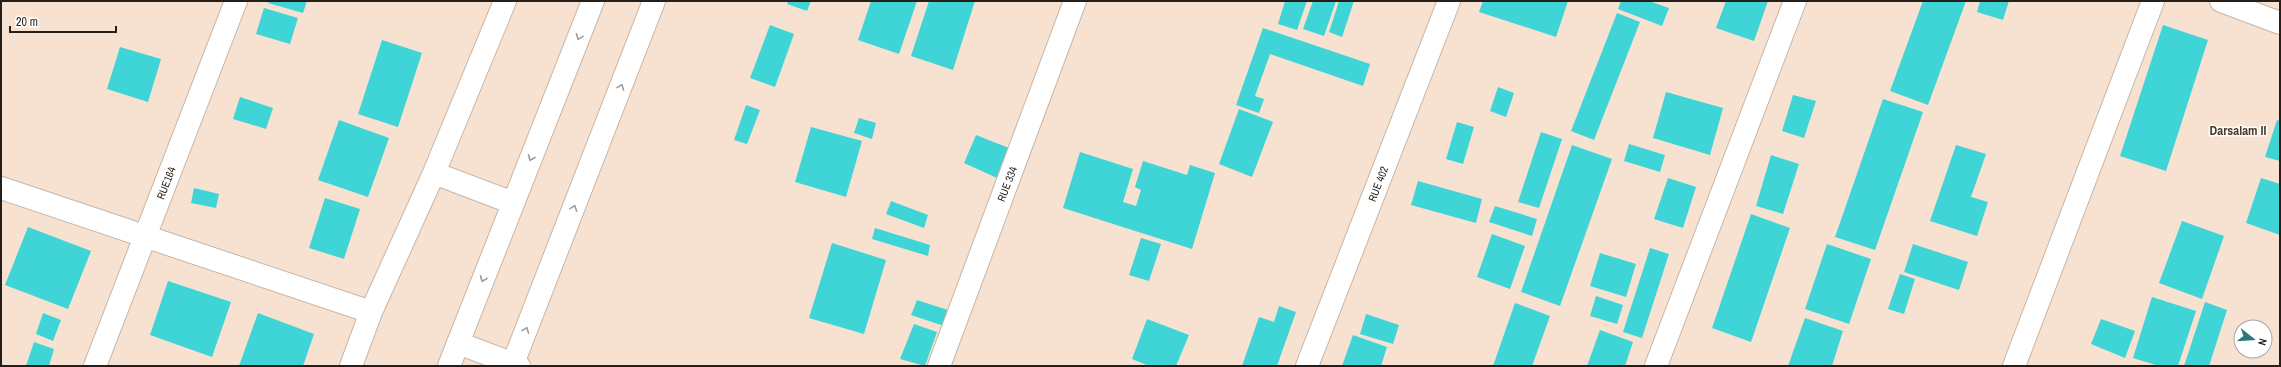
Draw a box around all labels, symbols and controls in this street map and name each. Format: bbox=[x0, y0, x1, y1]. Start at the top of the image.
scale bar bbox=[10, 8, 116, 34]
text: 20 m bbox=[16, 14, 38, 30]
one-way arrow bbox=[576, 34, 584, 41]
one-way arrow bbox=[616, 84, 624, 91]
district label: Darsalam II bbox=[2210, 122, 2266, 139]
one-way arrow bbox=[528, 155, 536, 162]
street label: RUE 334 bbox=[994, 164, 1020, 204]
street label: RUE 402 bbox=[1365, 164, 1391, 204]
street label: RUE164 bbox=[153, 165, 179, 201]
one-way arrow bbox=[569, 205, 577, 212]
one-way arrow bbox=[480, 275, 488, 282]
north arrow bbox=[2233, 319, 2273, 359]
one-way arrow bbox=[522, 326, 530, 333]
text: N bbox=[2255, 337, 2270, 347]

